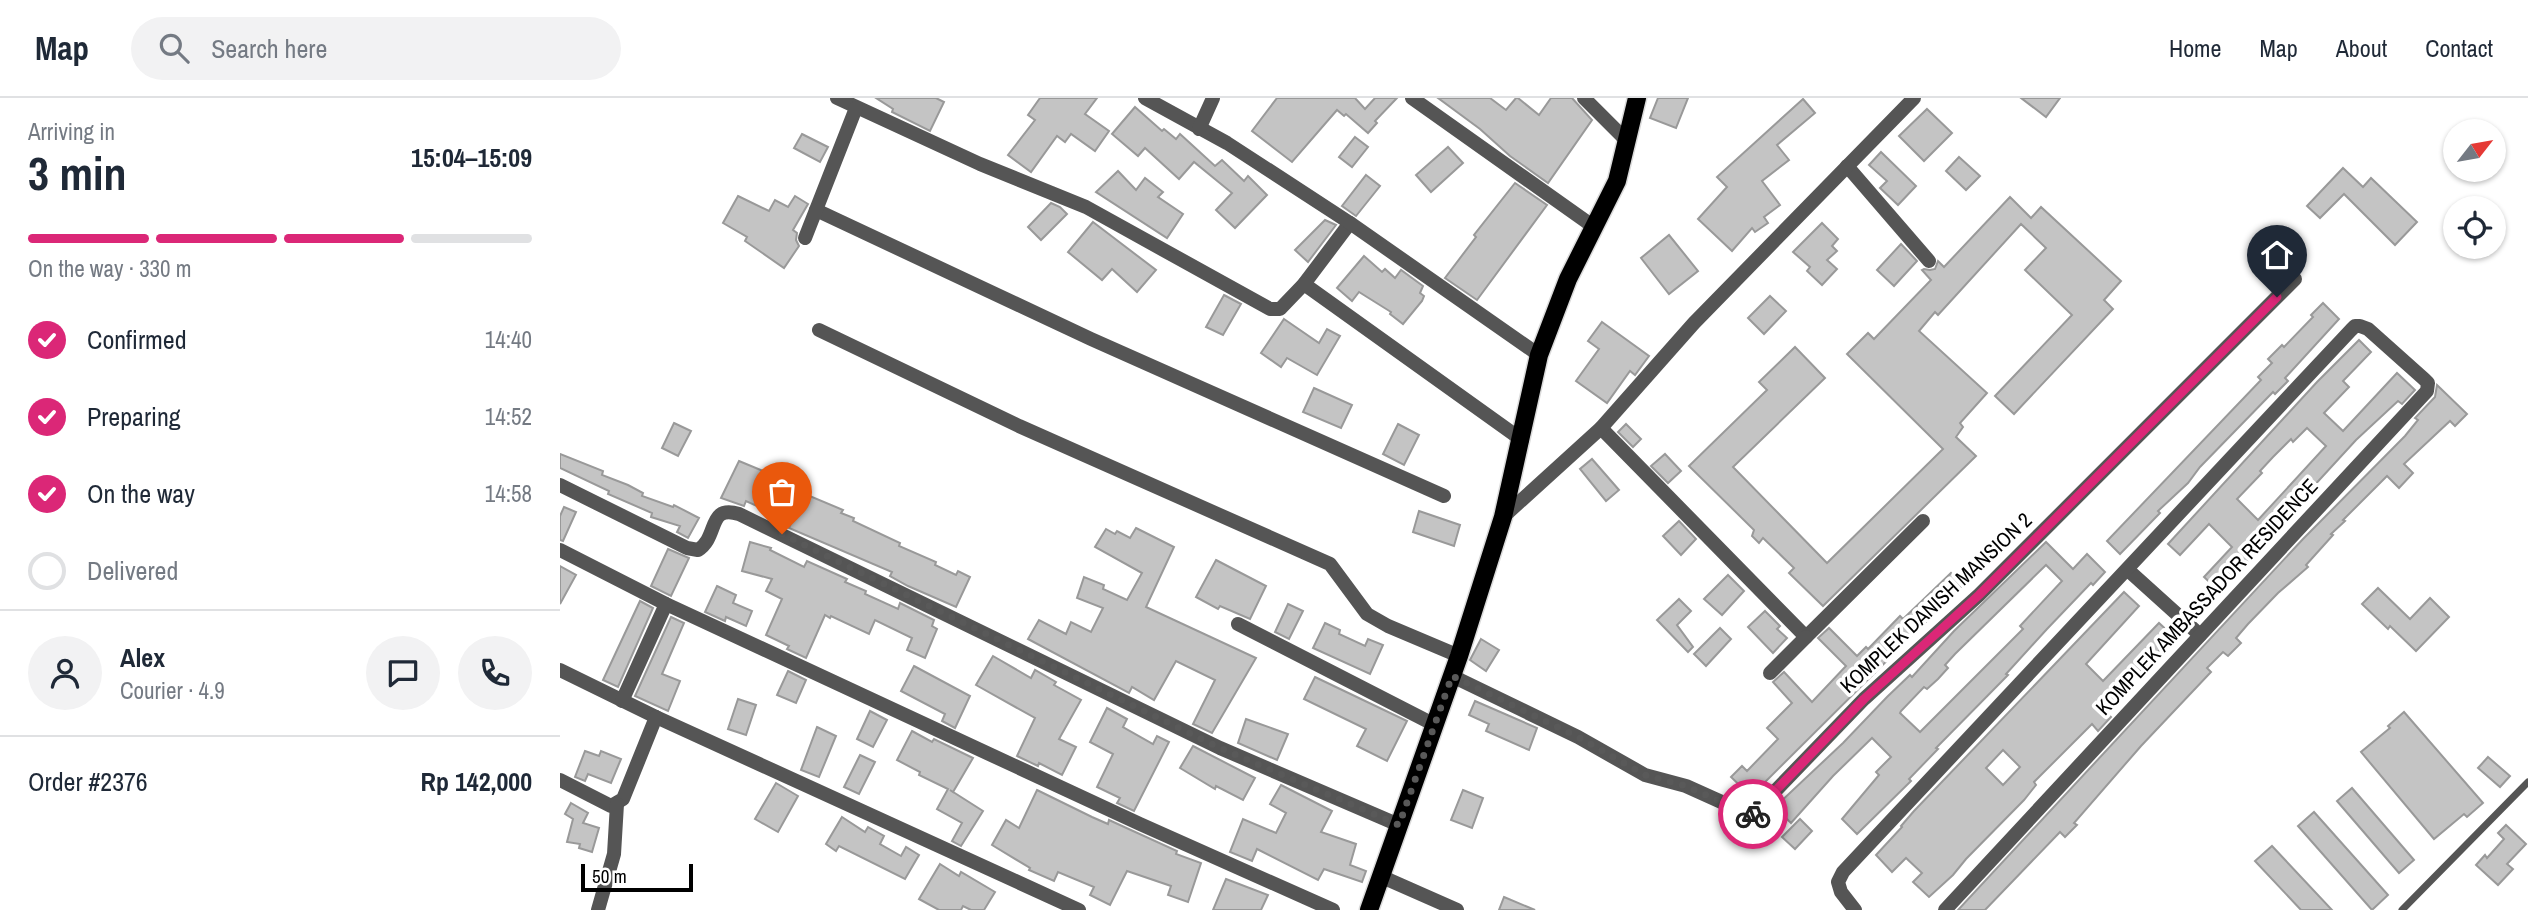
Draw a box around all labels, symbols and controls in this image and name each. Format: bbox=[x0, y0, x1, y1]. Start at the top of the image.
search box bbox=[131, 17, 621, 80]
text: Map bbox=[35, 26, 89, 70]
icon: search bbox=[155, 29, 193, 67]
text: Search here bbox=[211, 31, 327, 66]
text: Home bbox=[2169, 32, 2221, 64]
text: Map bbox=[2259, 32, 2298, 64]
text: About bbox=[2336, 32, 2387, 64]
text: Contact bbox=[2425, 32, 2493, 64]
text: Arriving in bbox=[28, 116, 115, 147]
north arrow bbox=[2443, 119, 2506, 182]
map controls bbox=[2443, 119, 2506, 259]
text: 15:04–15:09 bbox=[411, 140, 532, 175]
text: 3 min bbox=[28, 142, 127, 204]
button: locate bbox=[2443, 196, 2506, 259]
pin bbox=[2247, 225, 2307, 297]
icon: home bbox=[2258, 236, 2296, 274]
text: On the way · 330 m bbox=[28, 253, 192, 284]
icon: check bbox=[28, 321, 66, 359]
text: Confirmed bbox=[87, 322, 187, 357]
text: 14:40 bbox=[485, 324, 532, 355]
icon: check bbox=[28, 398, 66, 436]
text: Preparing bbox=[87, 399, 181, 434]
text: 14:52 bbox=[485, 401, 532, 432]
pin bbox=[752, 462, 812, 534]
street label: KOMPLEK AMBASSADOR RESIDENCE bbox=[2089, 472, 2324, 721]
icon: bag bbox=[763, 473, 801, 511]
icon: check bbox=[28, 475, 66, 513]
text: On the way bbox=[87, 476, 195, 511]
text: 14:58 bbox=[485, 478, 532, 509]
street label: KOMPLEK DANISH MANSION 2 bbox=[1833, 506, 2038, 699]
text: Delivered bbox=[87, 553, 178, 588]
button: person bbox=[28, 636, 102, 710]
button: chat bbox=[366, 636, 440, 710]
button: phone bbox=[458, 636, 532, 710]
text: Alex bbox=[120, 640, 165, 675]
text: Courier · 4.9 bbox=[120, 675, 225, 706]
text: Order #2376 bbox=[28, 764, 148, 799]
text: Rp 142,000 bbox=[421, 764, 532, 799]
courier bbox=[1718, 779, 1788, 849]
icon: bike bbox=[1734, 795, 1772, 833]
scale bar bbox=[581, 861, 693, 893]
text: 50 m bbox=[592, 863, 627, 889]

